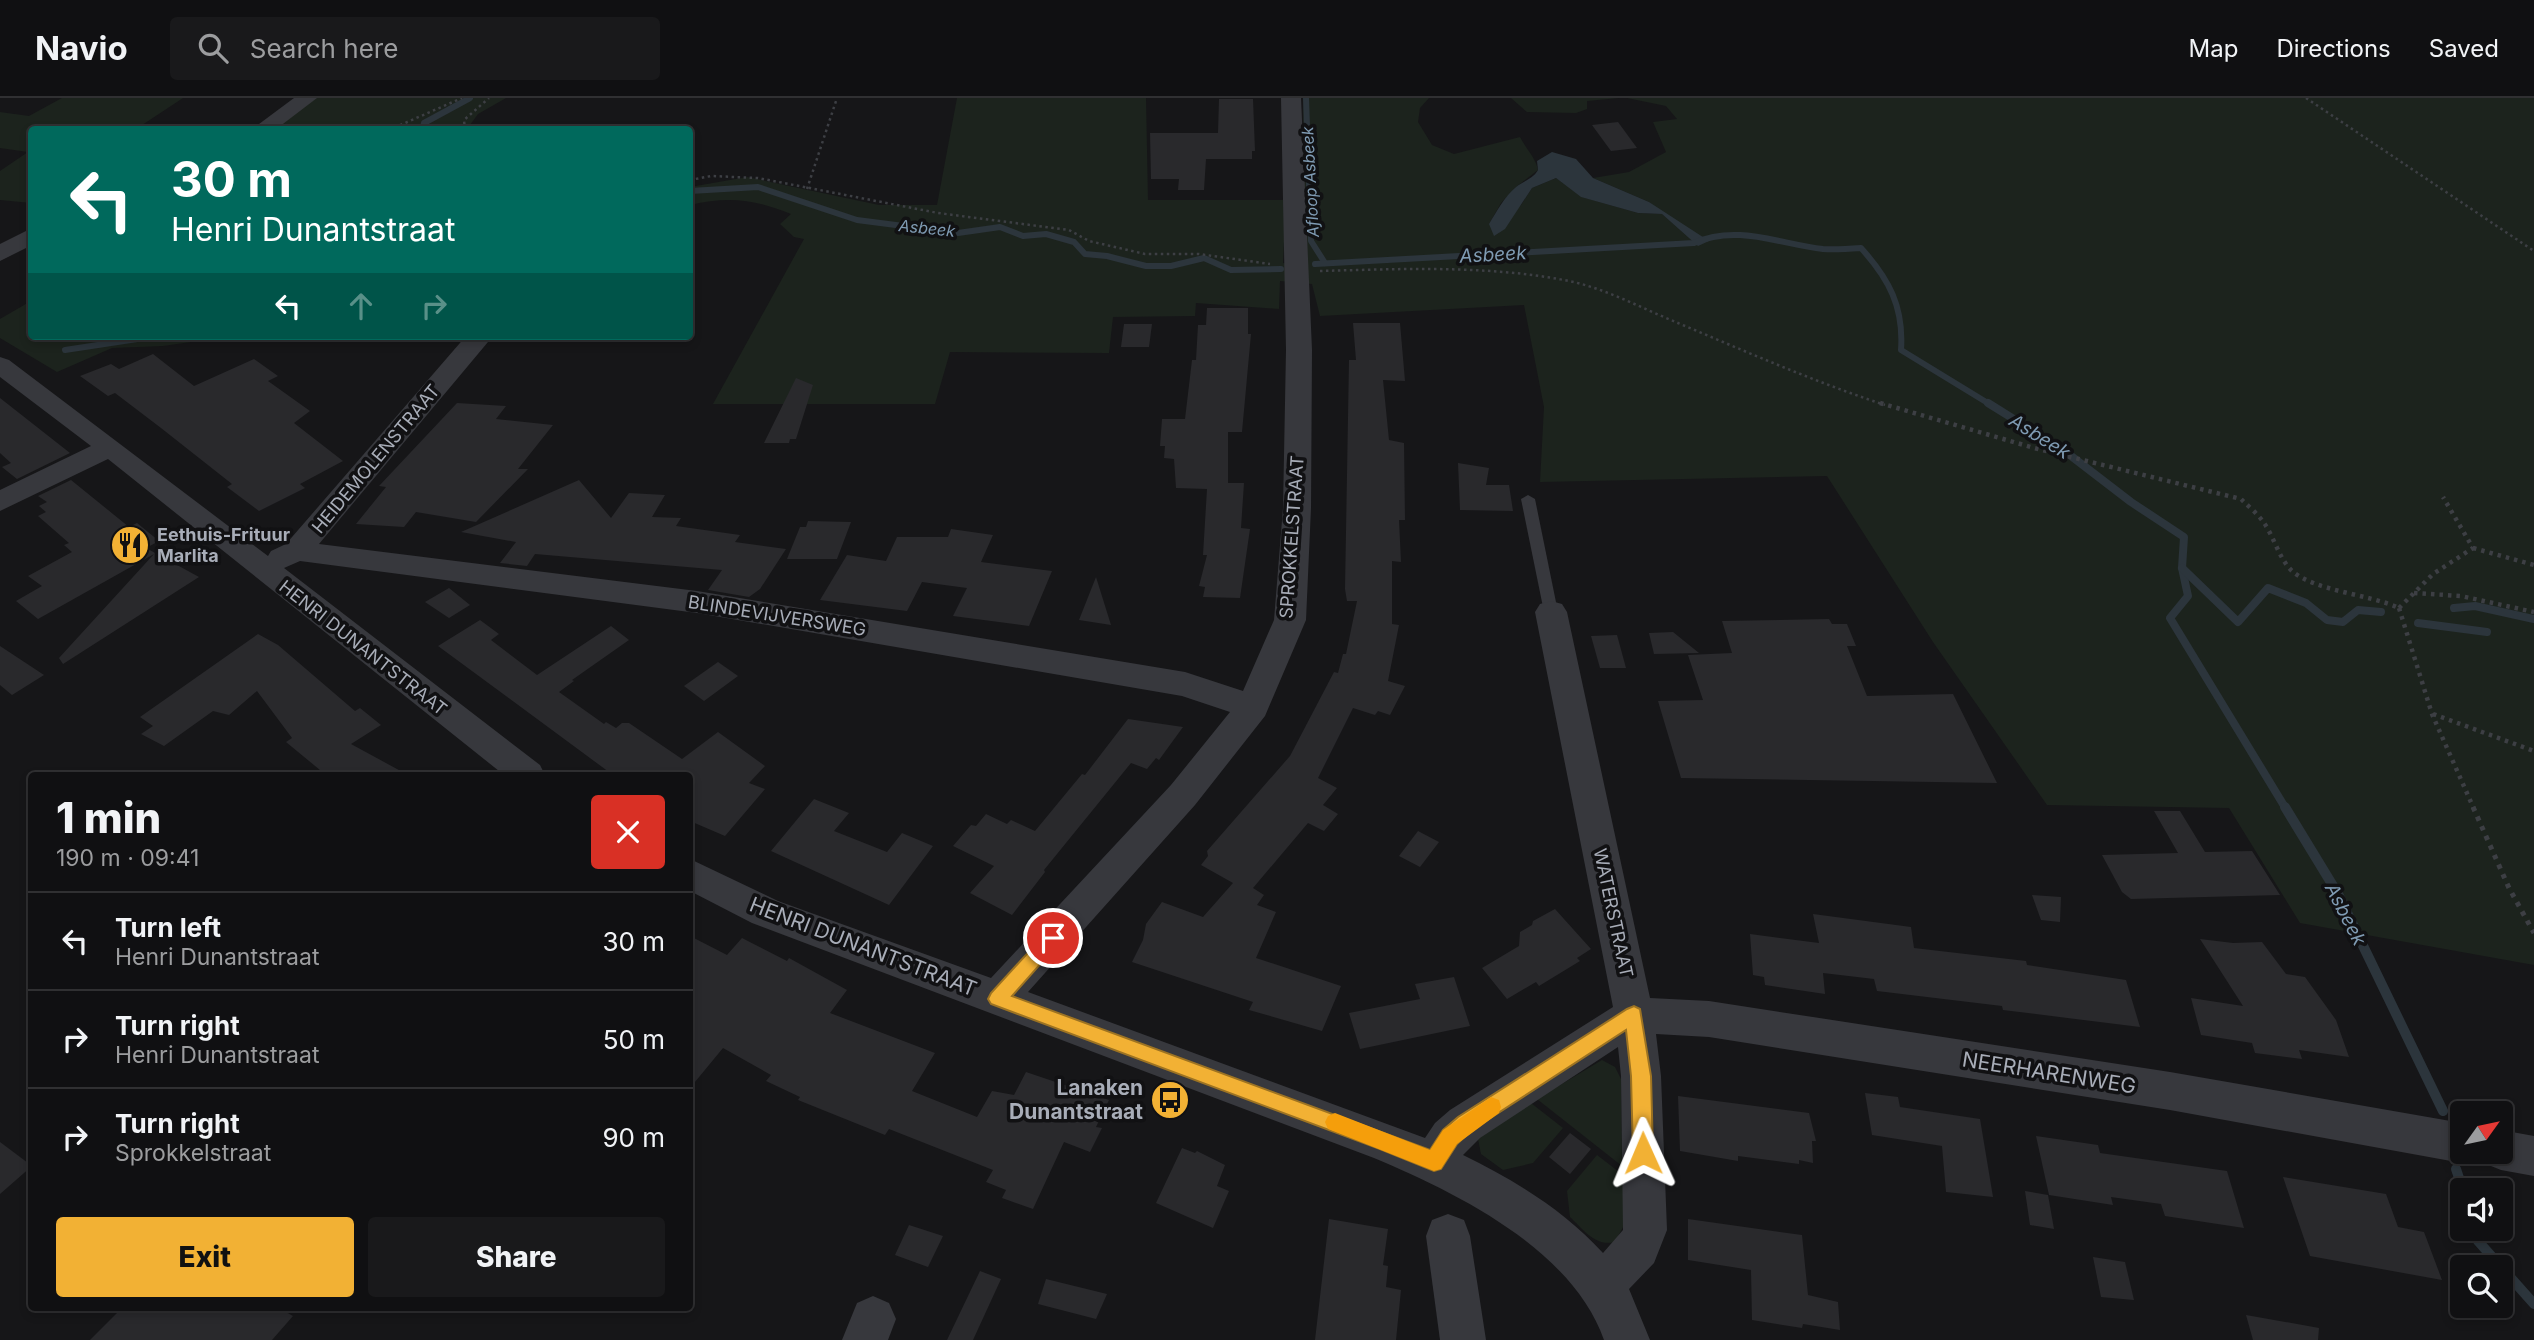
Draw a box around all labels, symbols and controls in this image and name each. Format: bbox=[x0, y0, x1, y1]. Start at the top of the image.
search box bbox=[170, 17, 660, 80]
text: Navio bbox=[35, 28, 128, 68]
icon: search bbox=[194, 29, 232, 67]
text: Search here bbox=[250, 33, 398, 64]
text: Map bbox=[2189, 34, 2238, 63]
text: Directions bbox=[2276, 34, 2391, 63]
text: Saved bbox=[2429, 34, 2499, 63]
water label: Afloop Asbeek bbox=[1297, 126, 1323, 239]
text: 30 m bbox=[171, 150, 292, 209]
icon: left bbox=[56, 154, 147, 245]
text: Henri Dunantstraat bbox=[171, 210, 455, 249]
water label: Asbeek bbox=[897, 215, 956, 241]
water label: Asbeek bbox=[1458, 241, 1528, 268]
icon: left bbox=[269, 287, 307, 325]
icon: ahead bbox=[342, 287, 380, 325]
icon: right bbox=[415, 287, 453, 325]
street label: HEIDEMOLENSTRAAT bbox=[307, 380, 444, 537]
water label: Asbeek bbox=[2004, 408, 2075, 464]
street label: SPROKKELSTRAAT bbox=[1275, 455, 1308, 619]
restaurant icon: Eethuis-Frituur Marlita bbox=[109, 524, 151, 566]
place label: Eethuis-Frituur Marlita bbox=[157, 524, 290, 566]
street label: HENRI DUNANTSTRAAT bbox=[275, 576, 451, 720]
street label: BLINDEVIJVERSWEG bbox=[687, 591, 868, 640]
text: 1 min bbox=[56, 792, 161, 843]
button: close bbox=[591, 795, 665, 869]
text: 190 m · 09:41 bbox=[56, 844, 199, 872]
street label: WATERSTRAAT bbox=[1590, 846, 1637, 979]
water label: Asbeek bbox=[2320, 878, 2371, 950]
street label: HENRI DUNANTSTRAAT bbox=[746, 892, 980, 1001]
pin bbox=[1023, 908, 1083, 968]
text: Turn left bbox=[115, 912, 221, 943]
icon: arrive bbox=[1034, 919, 1072, 957]
icon: left bbox=[56, 922, 94, 960]
text: 30 m bbox=[602, 926, 665, 957]
text: Henri Dunantstraat bbox=[115, 943, 319, 971]
text: Turn right bbox=[115, 1010, 240, 1041]
icon: right bbox=[56, 1020, 94, 1058]
text: 50 m bbox=[603, 1024, 665, 1055]
text: Henri Dunantstraat bbox=[115, 1041, 319, 1069]
street label: NEERHARENWEG bbox=[1960, 1046, 2138, 1099]
place label: Lanaken Dunantstraat bbox=[1009, 1075, 1143, 1124]
bus stop icon: Lanaken Dunantstraat bbox=[1149, 1079, 1191, 1121]
north arrow bbox=[2450, 1101, 2513, 1164]
map controls bbox=[2450, 1101, 2513, 1318]
text: Turn right bbox=[115, 1108, 240, 1139]
position arrow bbox=[1606, 1116, 1680, 1190]
icon: right bbox=[56, 1118, 94, 1156]
text: 90 m bbox=[602, 1122, 665, 1153]
text: Sprokkelstraat bbox=[115, 1139, 271, 1167]
button: sound bbox=[2450, 1178, 2513, 1241]
button: Exit bbox=[56, 1217, 354, 1297]
button: Share bbox=[368, 1217, 665, 1297]
button: search bbox=[2450, 1255, 2513, 1318]

